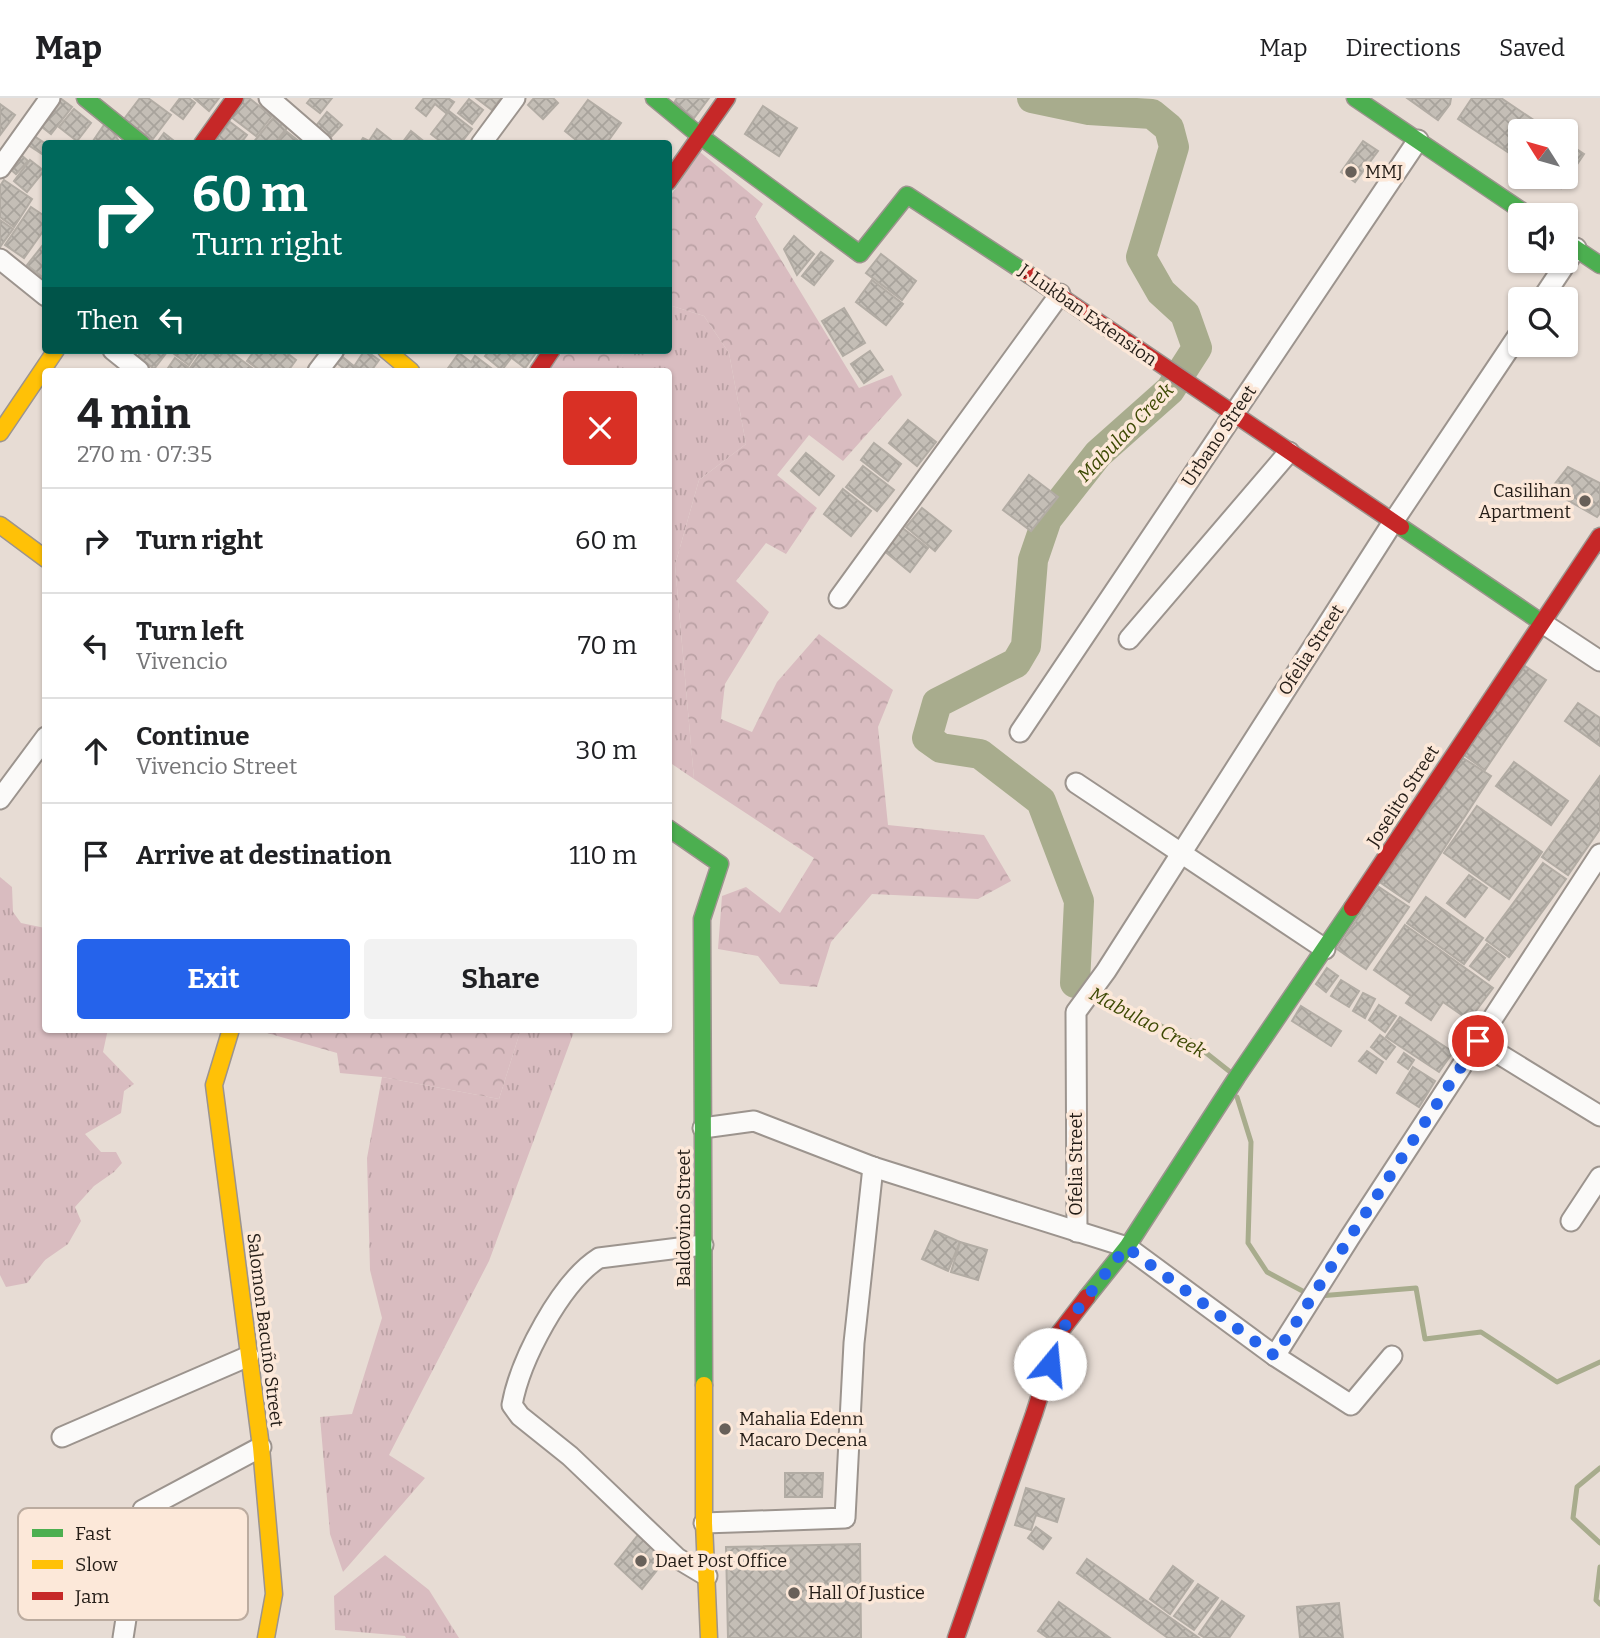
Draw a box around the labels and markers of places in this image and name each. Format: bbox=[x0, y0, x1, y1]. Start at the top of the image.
place label: MMJ bbox=[1365, 161, 1403, 183]
marker: MMJ bbox=[1343, 164, 1359, 180]
place label: Casilihan Apartment bbox=[1479, 480, 1572, 523]
marker: Casilihan Apartment bbox=[1577, 493, 1593, 509]
pin bbox=[1448, 1011, 1508, 1071]
place label: Mahalia Edenn Macaro Decena bbox=[739, 1408, 868, 1451]
marker: Mahalia Edenn Macaro Decena bbox=[717, 1421, 733, 1437]
place label: Daet Post Office bbox=[655, 1550, 787, 1572]
marker: Daet Post Office bbox=[633, 1553, 649, 1569]
place label: Hall Of Justice bbox=[808, 1582, 925, 1604]
marker: Hall Of Justice bbox=[786, 1585, 802, 1601]

